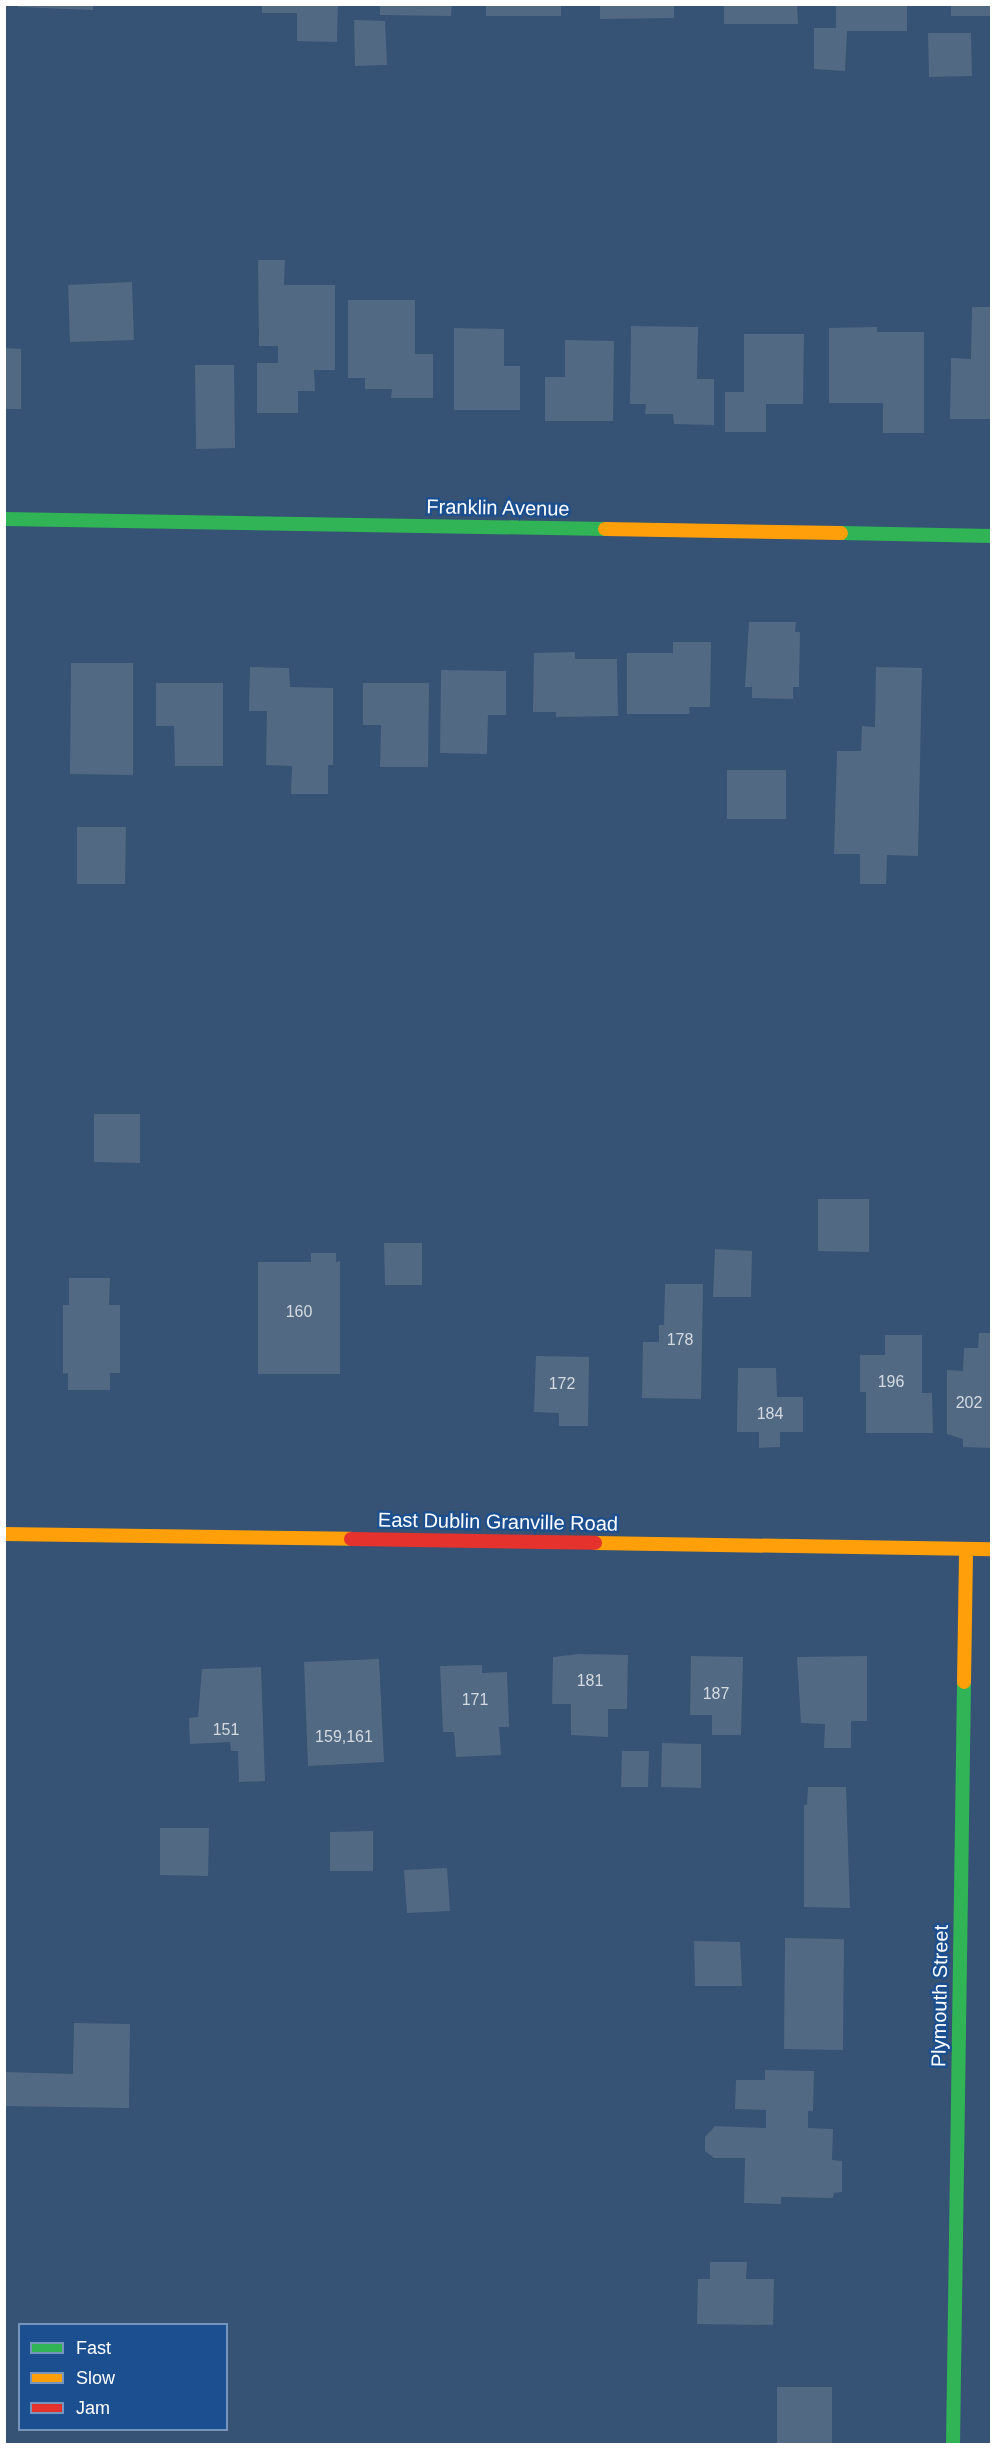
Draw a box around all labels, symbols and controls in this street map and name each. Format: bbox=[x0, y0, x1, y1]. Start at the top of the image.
street label: Franklin Avenue bbox=[426, 495, 570, 521]
house number: 160 bbox=[286, 1302, 312, 1322]
house number: 178 bbox=[667, 1330, 693, 1350]
house number: 196 bbox=[878, 1372, 904, 1392]
house number: 172 bbox=[549, 1374, 575, 1394]
house number: 202 bbox=[956, 1393, 982, 1413]
house number: 184 bbox=[757, 1404, 783, 1424]
street label: East Dublin Granville Road bbox=[378, 1508, 618, 1536]
house number: 181 bbox=[577, 1671, 603, 1691]
house number: 187 bbox=[703, 1684, 729, 1704]
house number: 171 bbox=[462, 1690, 488, 1710]
house number: 151 bbox=[213, 1720, 239, 1740]
house number: 159,161 bbox=[315, 1727, 373, 1747]
street label: Plymouth Street bbox=[927, 1925, 953, 2067]
legend bbox=[18, 2323, 228, 2431]
text: Fast bbox=[76, 2338, 111, 2358]
text: Slow bbox=[76, 2368, 115, 2388]
text: Jam bbox=[76, 2398, 110, 2418]

